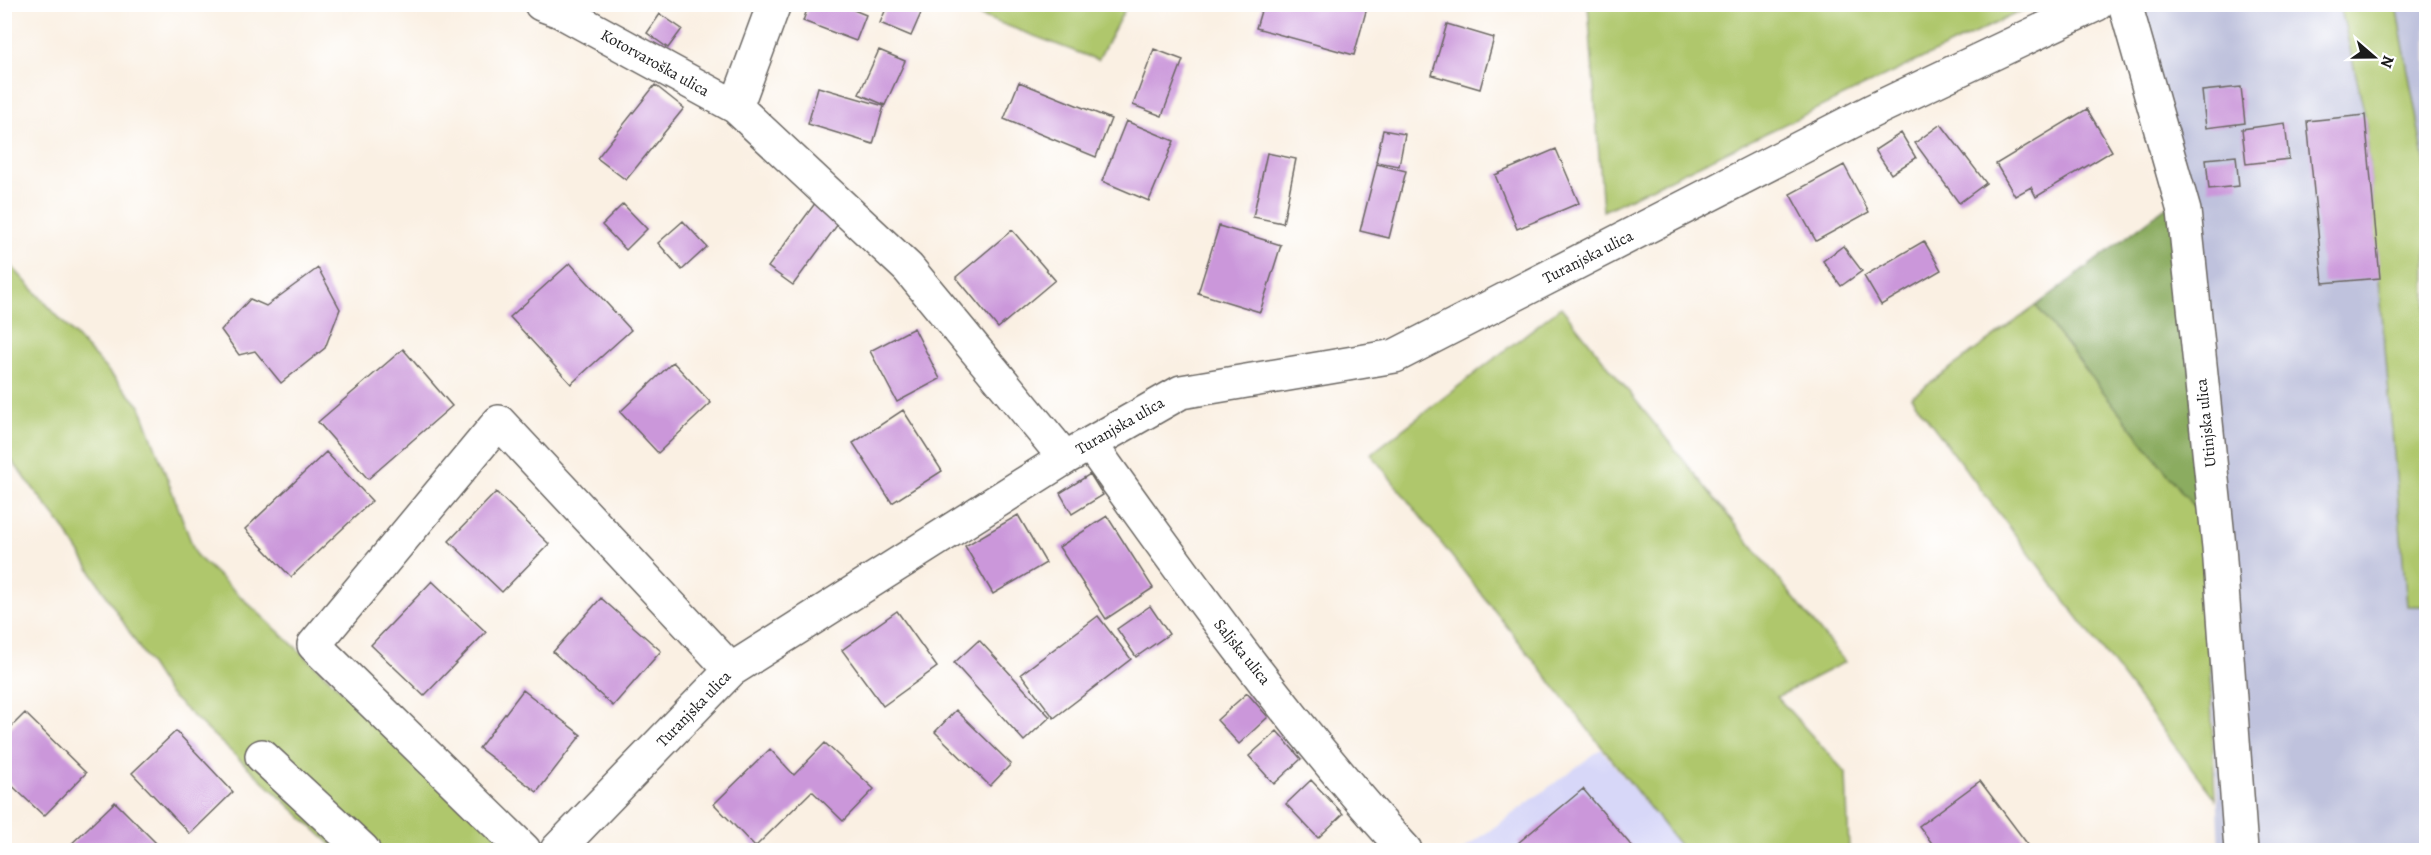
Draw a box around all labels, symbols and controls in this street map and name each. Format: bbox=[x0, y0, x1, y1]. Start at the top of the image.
street label: Kotorvaroška ulica bbox=[597, 24, 714, 102]
north arrow bbox=[2344, 27, 2404, 87]
text: N bbox=[2375, 53, 2399, 71]
street label: Turanjska ulica bbox=[1539, 224, 1638, 289]
street label: Utinjska ulica bbox=[2190, 377, 2222, 469]
street label: Turanjska ulica bbox=[1072, 391, 1169, 460]
street label: Saljska ulica bbox=[1208, 614, 1276, 690]
street label: Turanjska ulica bbox=[652, 665, 737, 752]

